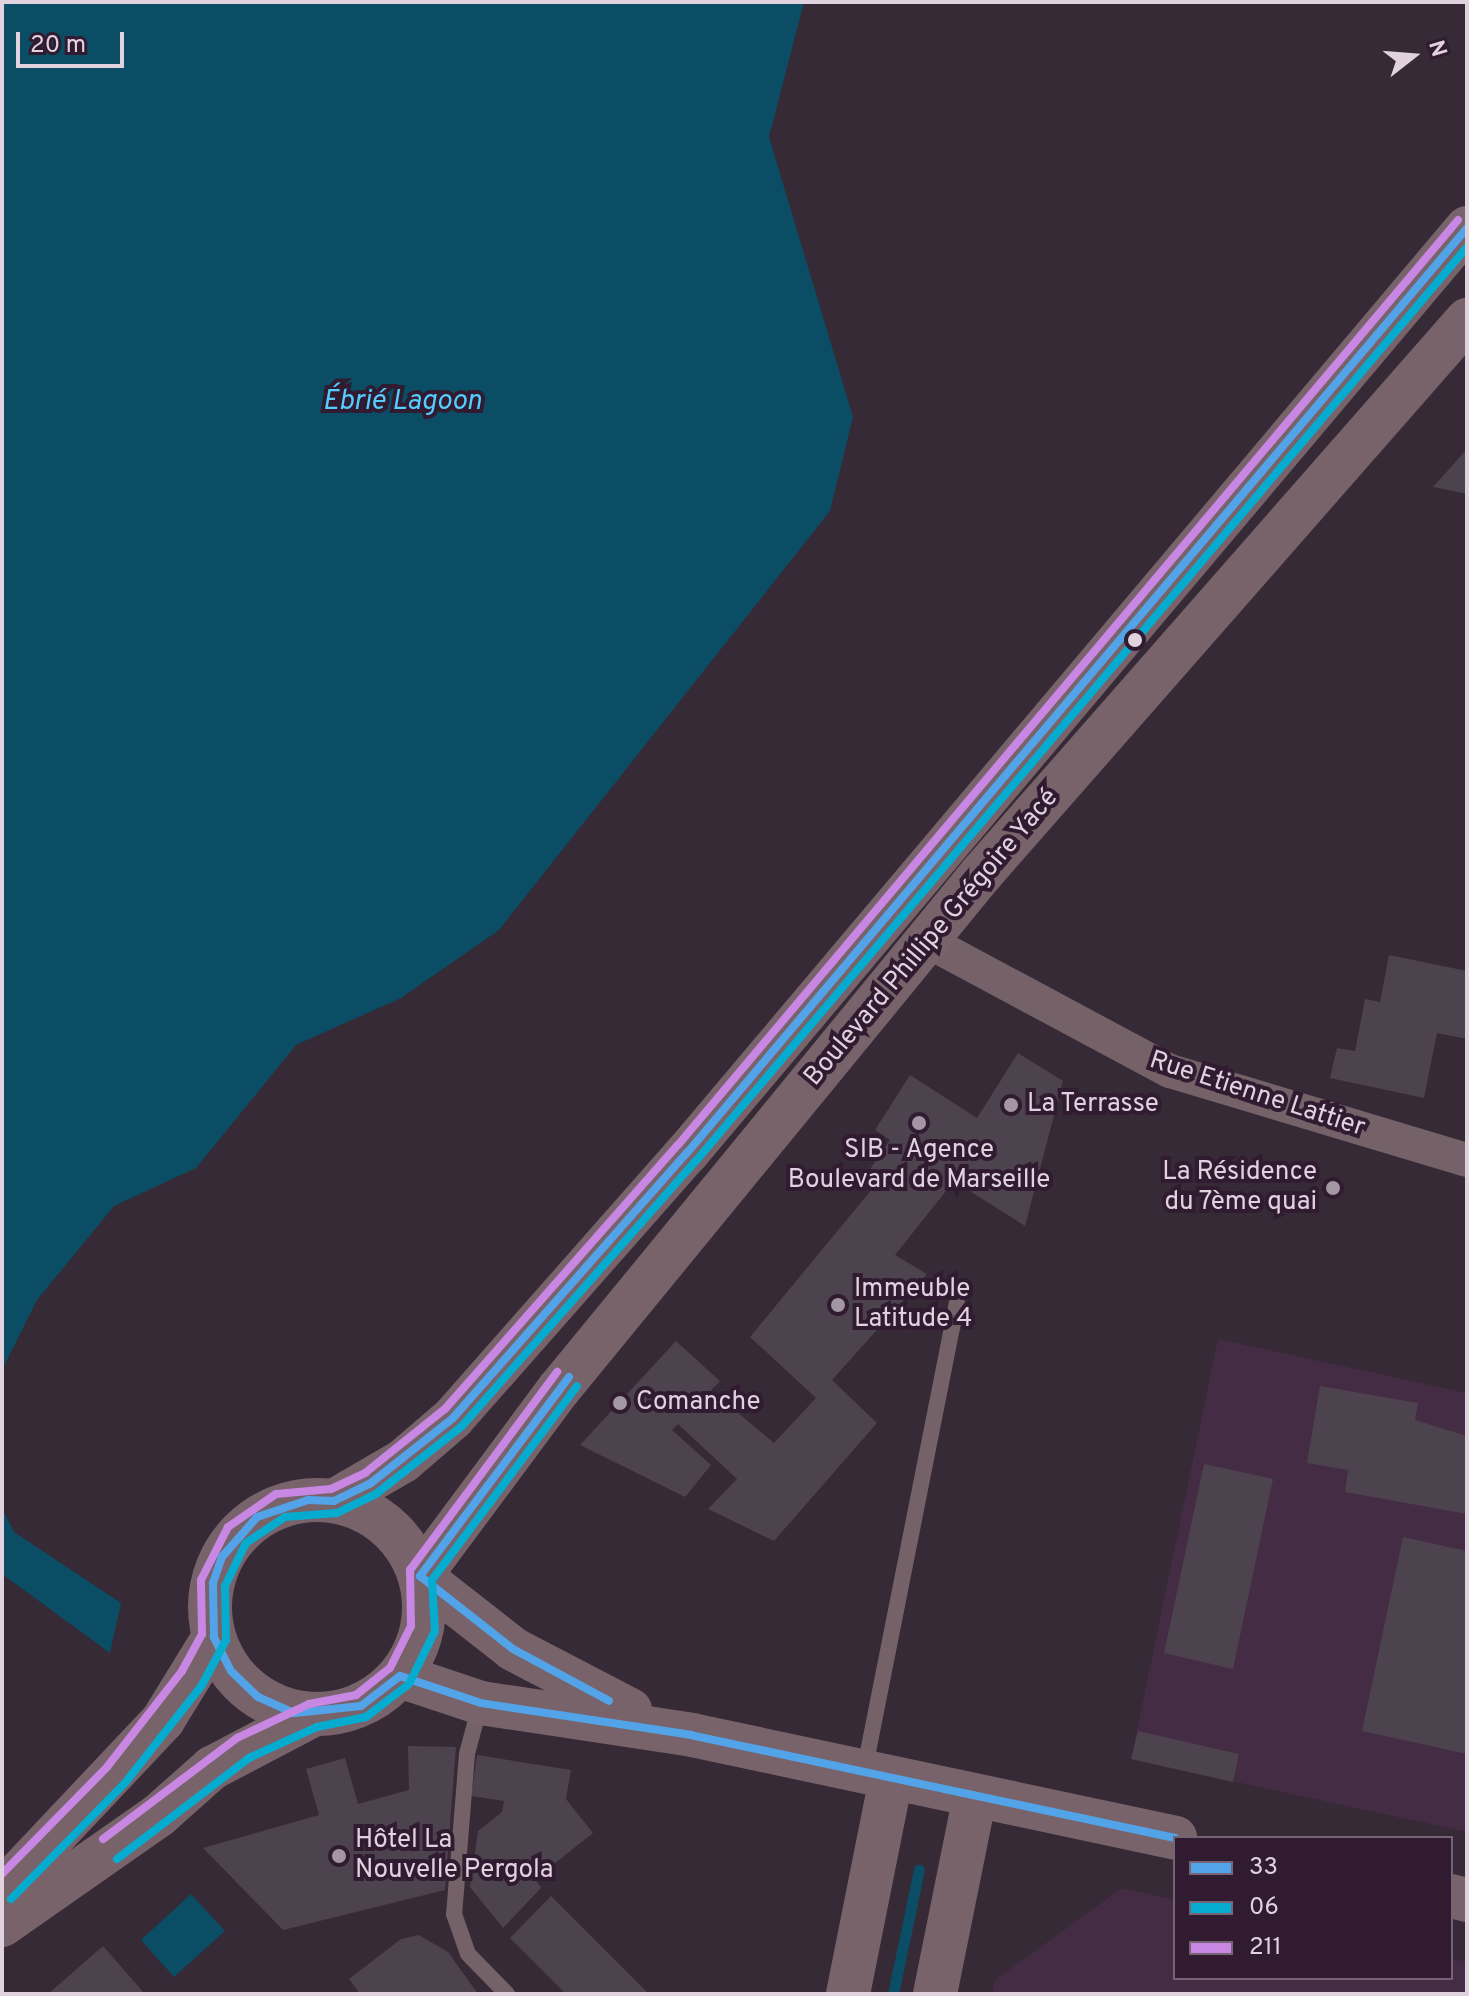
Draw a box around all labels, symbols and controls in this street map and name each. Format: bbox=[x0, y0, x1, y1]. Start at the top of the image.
scale bar bbox=[20, 16, 128, 66]
north arrow bbox=[1373, 16, 1453, 96]
text: 20 m bbox=[30, 31, 86, 61]
text: N bbox=[1421, 37, 1452, 60]
water label: Ébrié Lagoon bbox=[322, 385, 482, 419]
unlabelled marker bbox=[1127, 632, 1143, 648]
street label: Boulevard Phillipe Grégoire Yacé bbox=[798, 783, 1066, 1093]
street label: Rue Etienne Lattier bbox=[1145, 1045, 1369, 1145]
place label: La Terrasse bbox=[1027, 1089, 1160, 1121]
marker: La Terrasse bbox=[1002, 1096, 1020, 1114]
marker: SIB - Agence Boulevard de Marseille bbox=[910, 1114, 928, 1132]
place label: SIB - Agence Boulevard de Marseille bbox=[788, 1135, 1050, 1196]
place label: La Résidence du 7ème quai bbox=[1162, 1157, 1317, 1218]
marker: La Résidence du 7ème quai bbox=[1324, 1179, 1342, 1197]
place label: Immeuble Latitude 4 bbox=[854, 1274, 972, 1336]
marker: Immeuble Latitude 4 bbox=[829, 1296, 847, 1314]
place label: Comanche bbox=[636, 1387, 761, 1419]
marker: Comanche bbox=[611, 1394, 629, 1412]
place label: Hôtel La Nouvelle Pergola bbox=[355, 1825, 553, 1886]
legend bbox=[1173, 1836, 1453, 1980]
marker: Hôtel La Nouvelle Pergola bbox=[330, 1847, 348, 1865]
text: 33 bbox=[1249, 1853, 1278, 1883]
text: 06 bbox=[1249, 1893, 1279, 1923]
text: 211 bbox=[1249, 1933, 1282, 1963]

